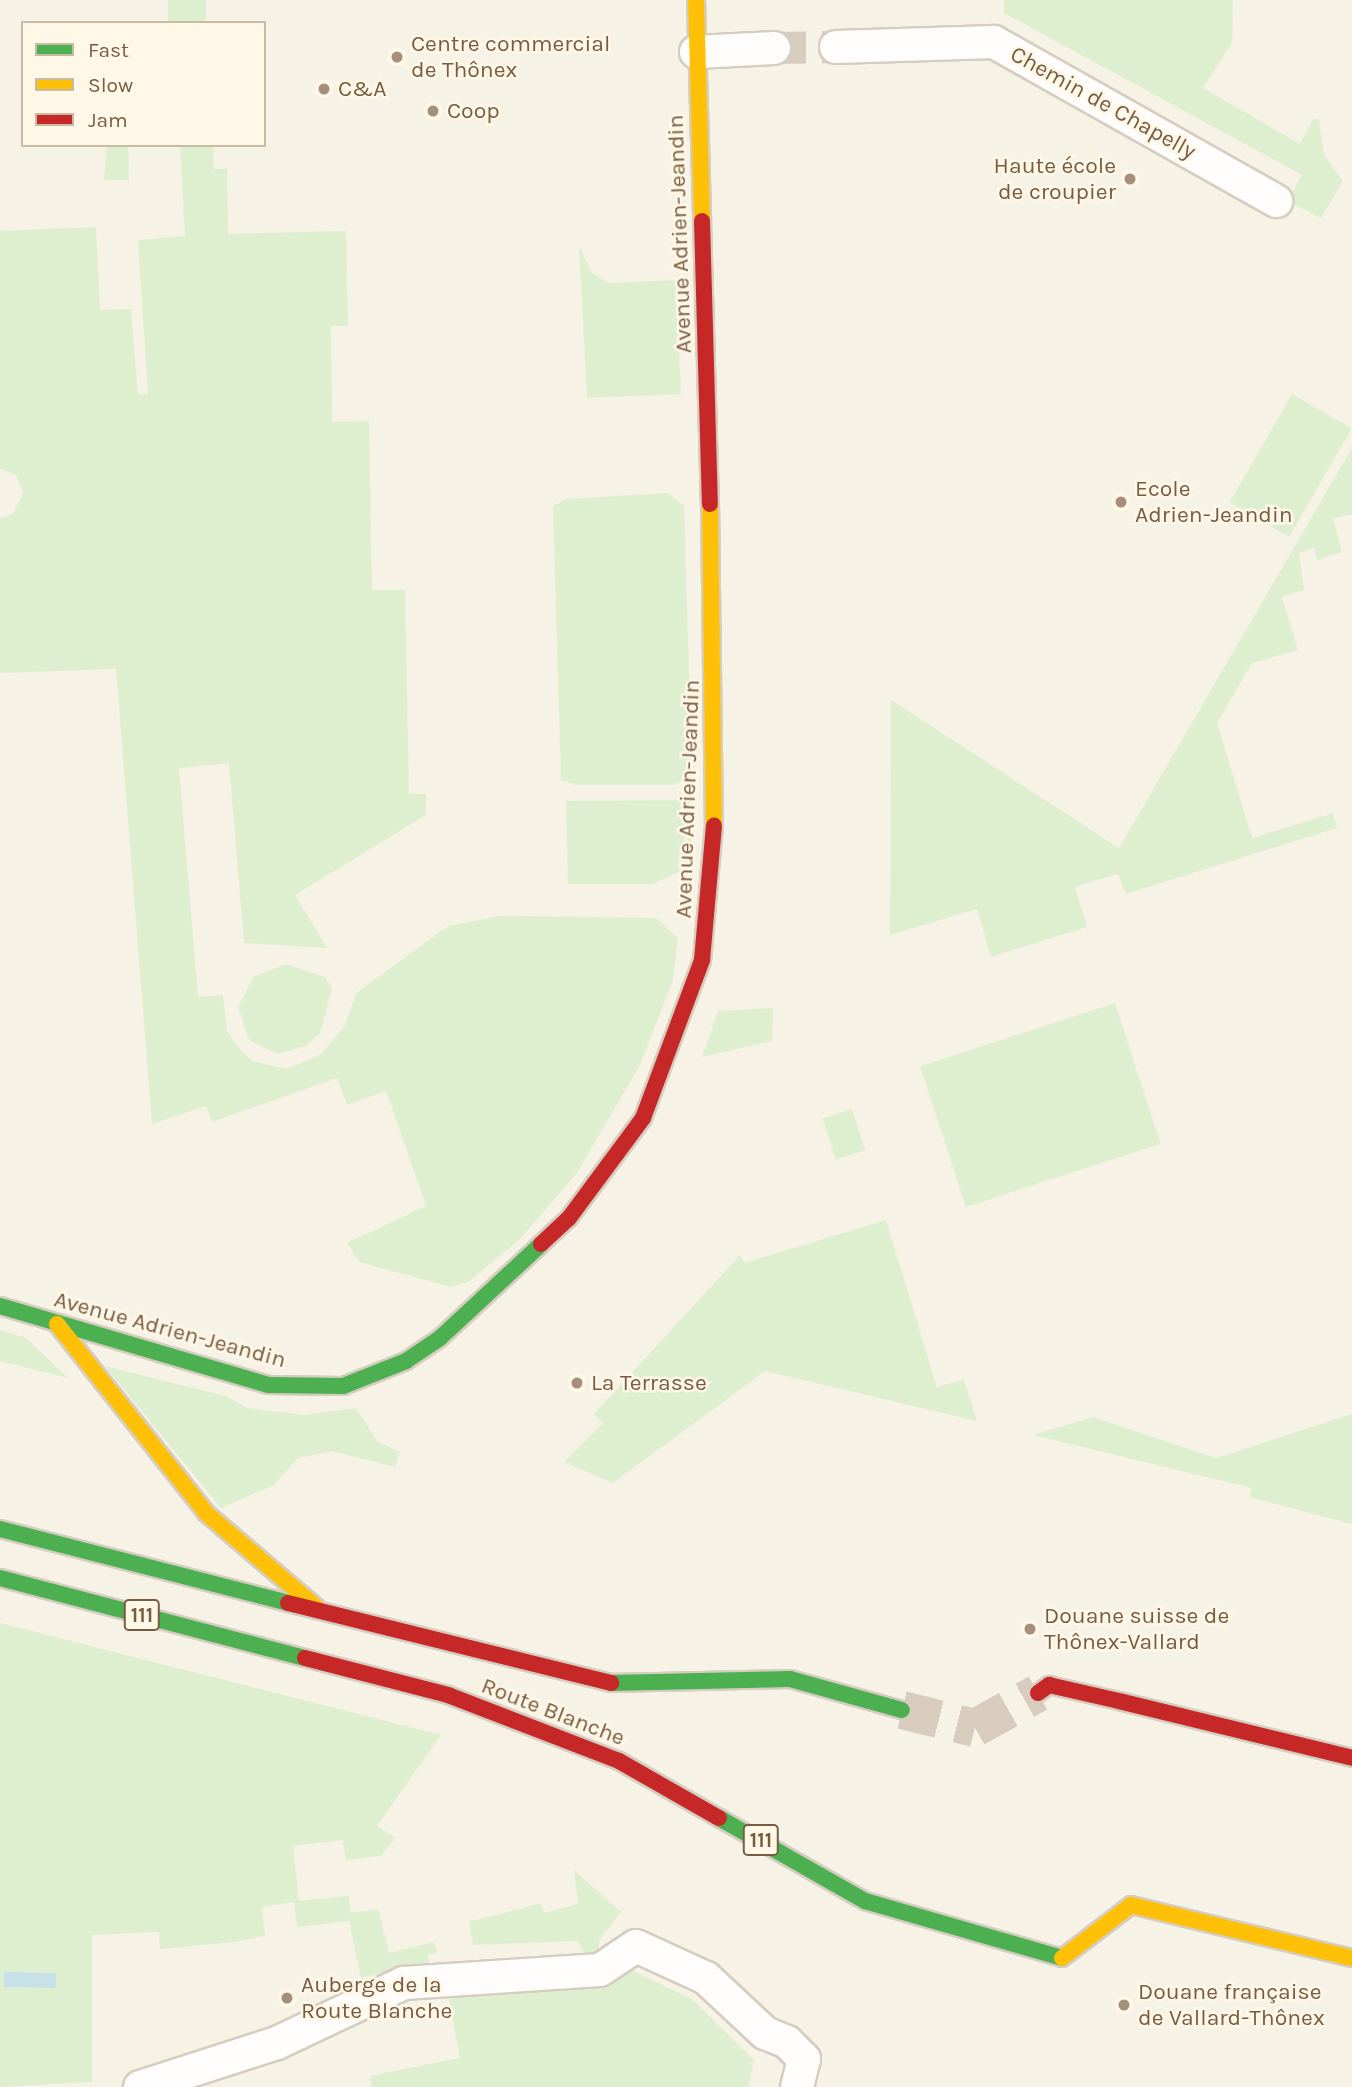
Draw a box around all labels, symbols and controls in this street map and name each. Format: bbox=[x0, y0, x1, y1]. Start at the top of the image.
legend bbox=[21, 21, 266, 147]
place label: Centre commercial de Thônex bbox=[411, 30, 610, 84]
text: Fast bbox=[88, 38, 129, 62]
street label: Chemin de Chapelly bbox=[1005, 41, 1201, 165]
marker: Centre commercial de Thônex bbox=[389, 49, 405, 65]
text: Slow bbox=[88, 73, 133, 97]
place label: C&A bbox=[338, 75, 386, 103]
marker: C&A bbox=[316, 81, 332, 97]
place label: Coop bbox=[447, 97, 500, 125]
marker: Coop bbox=[425, 103, 441, 119]
text: Jam bbox=[88, 108, 128, 132]
street label: Avenue Adrien-Jeandin bbox=[662, 114, 698, 354]
place label: Haute école de croupier bbox=[994, 152, 1116, 206]
marker: Haute école de croupier bbox=[1122, 171, 1138, 187]
place label: Ecole Adrien-Jeandin bbox=[1135, 475, 1293, 529]
marker: Ecole Adrien-Jeandin bbox=[1113, 494, 1129, 510]
street label: Avenue Adrien-Jeandin bbox=[670, 679, 706, 919]
street label: Avenue Adrien-Jeandin bbox=[51, 1286, 289, 1374]
place label: La Terrasse bbox=[591, 1369, 707, 1397]
marker: La Terrasse bbox=[569, 1375, 585, 1391]
road number: 111 bbox=[123, 1598, 161, 1632]
place label: Douane suisse de Thônex-Vallard bbox=[1044, 1602, 1229, 1656]
marker: Douane suisse de Thônex-Vallard bbox=[1022, 1621, 1038, 1637]
street label: Route Blanche bbox=[477, 1672, 629, 1752]
road number: 111 bbox=[742, 1822, 780, 1857]
place label: Auberge de la Route Blanche bbox=[301, 1971, 452, 2025]
place label: Douane française de Vallard-Thônex bbox=[1138, 1978, 1325, 2032]
marker: Auberge de la Route Blanche bbox=[279, 1990, 295, 2006]
marker: Douane française de Vallard-Thônex bbox=[1116, 1997, 1132, 2013]

